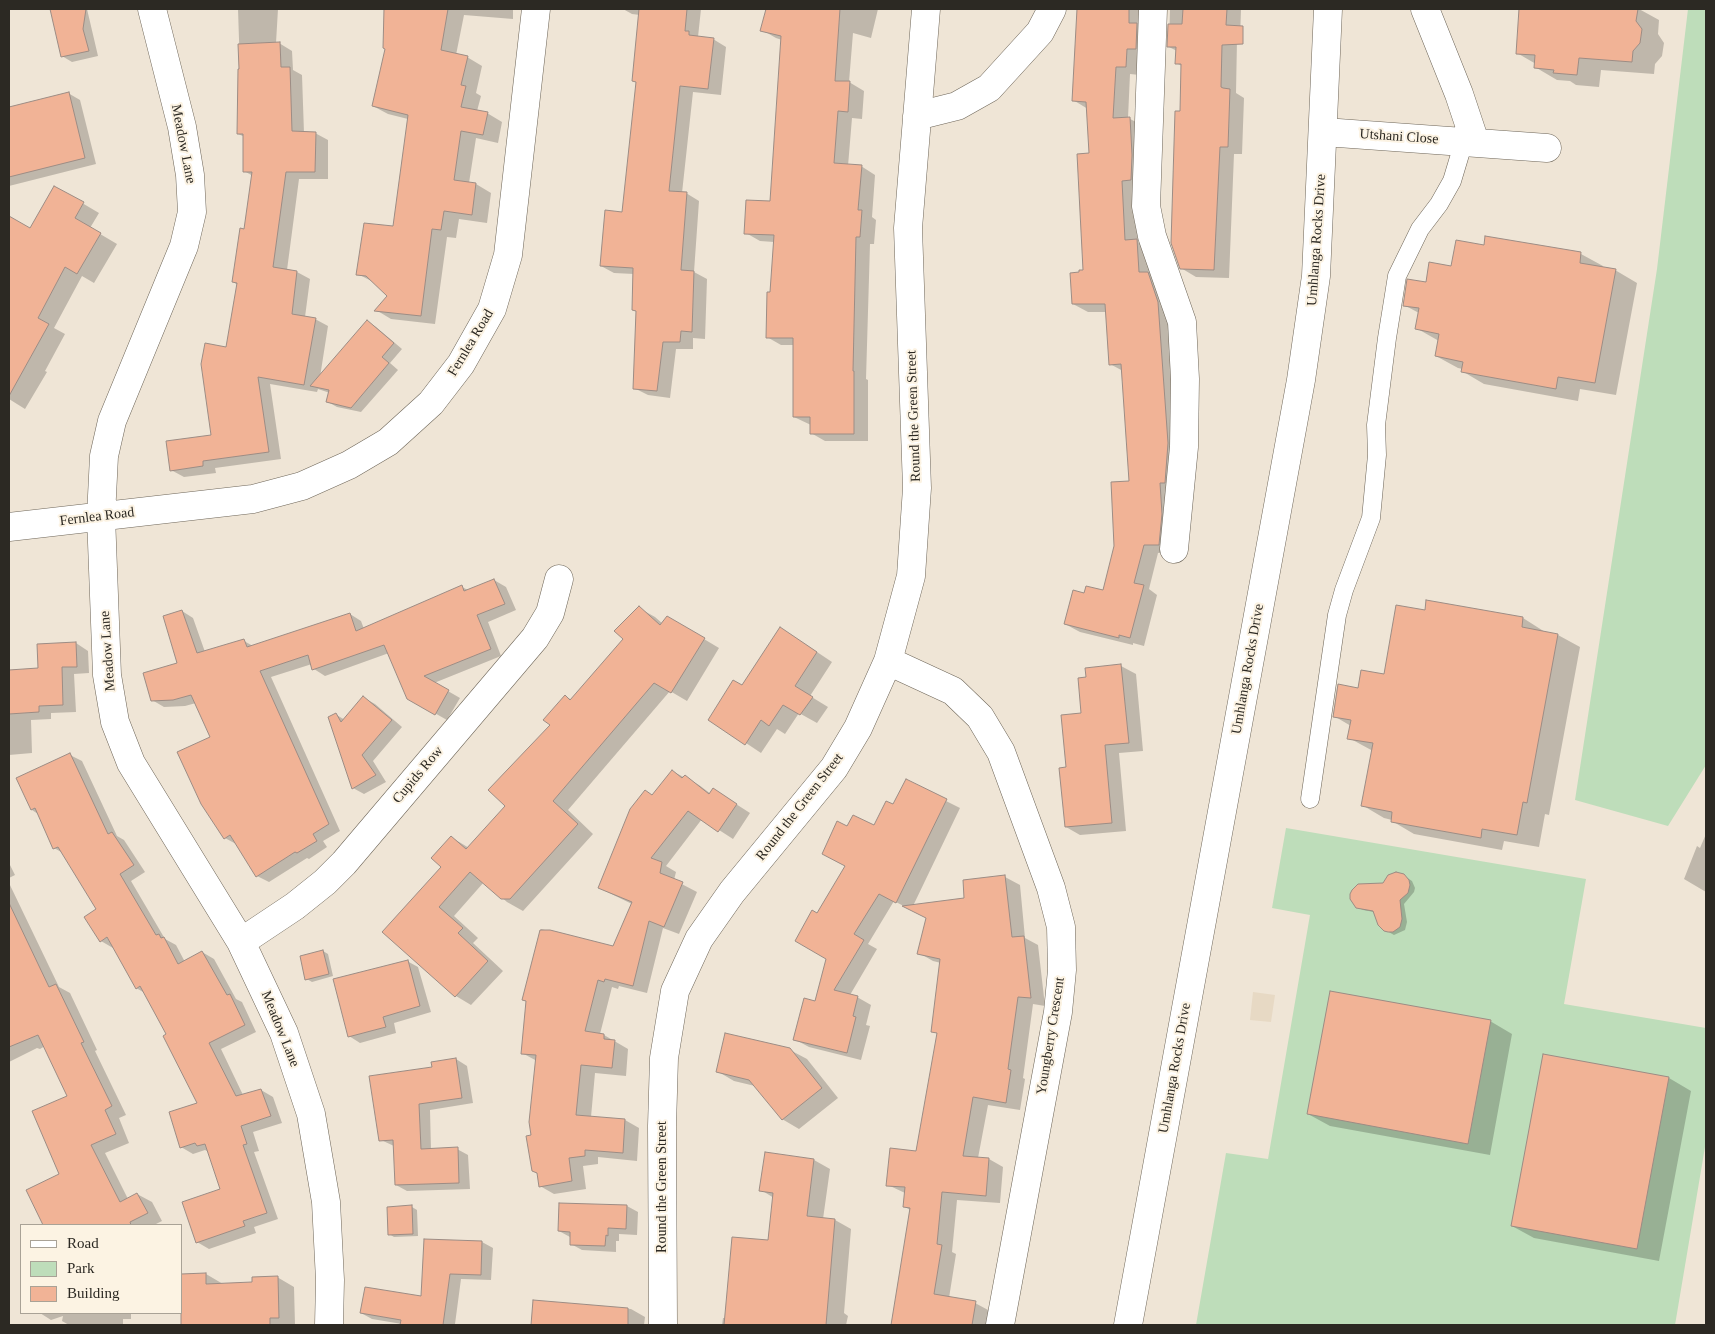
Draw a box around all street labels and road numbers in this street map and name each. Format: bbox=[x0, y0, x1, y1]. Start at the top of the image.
street label: Meadow Lane bbox=[167, 103, 199, 185]
street label: Utshani Close bbox=[1359, 126, 1439, 148]
street label: Umhlanga Rocks Drive bbox=[1304, 173, 1330, 307]
street label: Fernlea Road bbox=[444, 307, 498, 379]
street label: Round the Green Street bbox=[903, 350, 925, 482]
street label: Fernlea Road bbox=[59, 504, 135, 530]
street label: Umhlanga Rocks Drive bbox=[1228, 602, 1268, 736]
street label: Meadow Lane bbox=[97, 610, 119, 692]
street label: Cupids Row bbox=[389, 743, 447, 807]
street label: Round the Green Street bbox=[753, 750, 847, 864]
street label: Youngberry Crescent bbox=[1033, 976, 1069, 1096]
street label: Meadow Lane bbox=[257, 989, 303, 1069]
street label: Umhlanga Rocks Drive bbox=[1155, 1001, 1195, 1135]
street label: Round the Green Street bbox=[654, 1121, 670, 1253]

